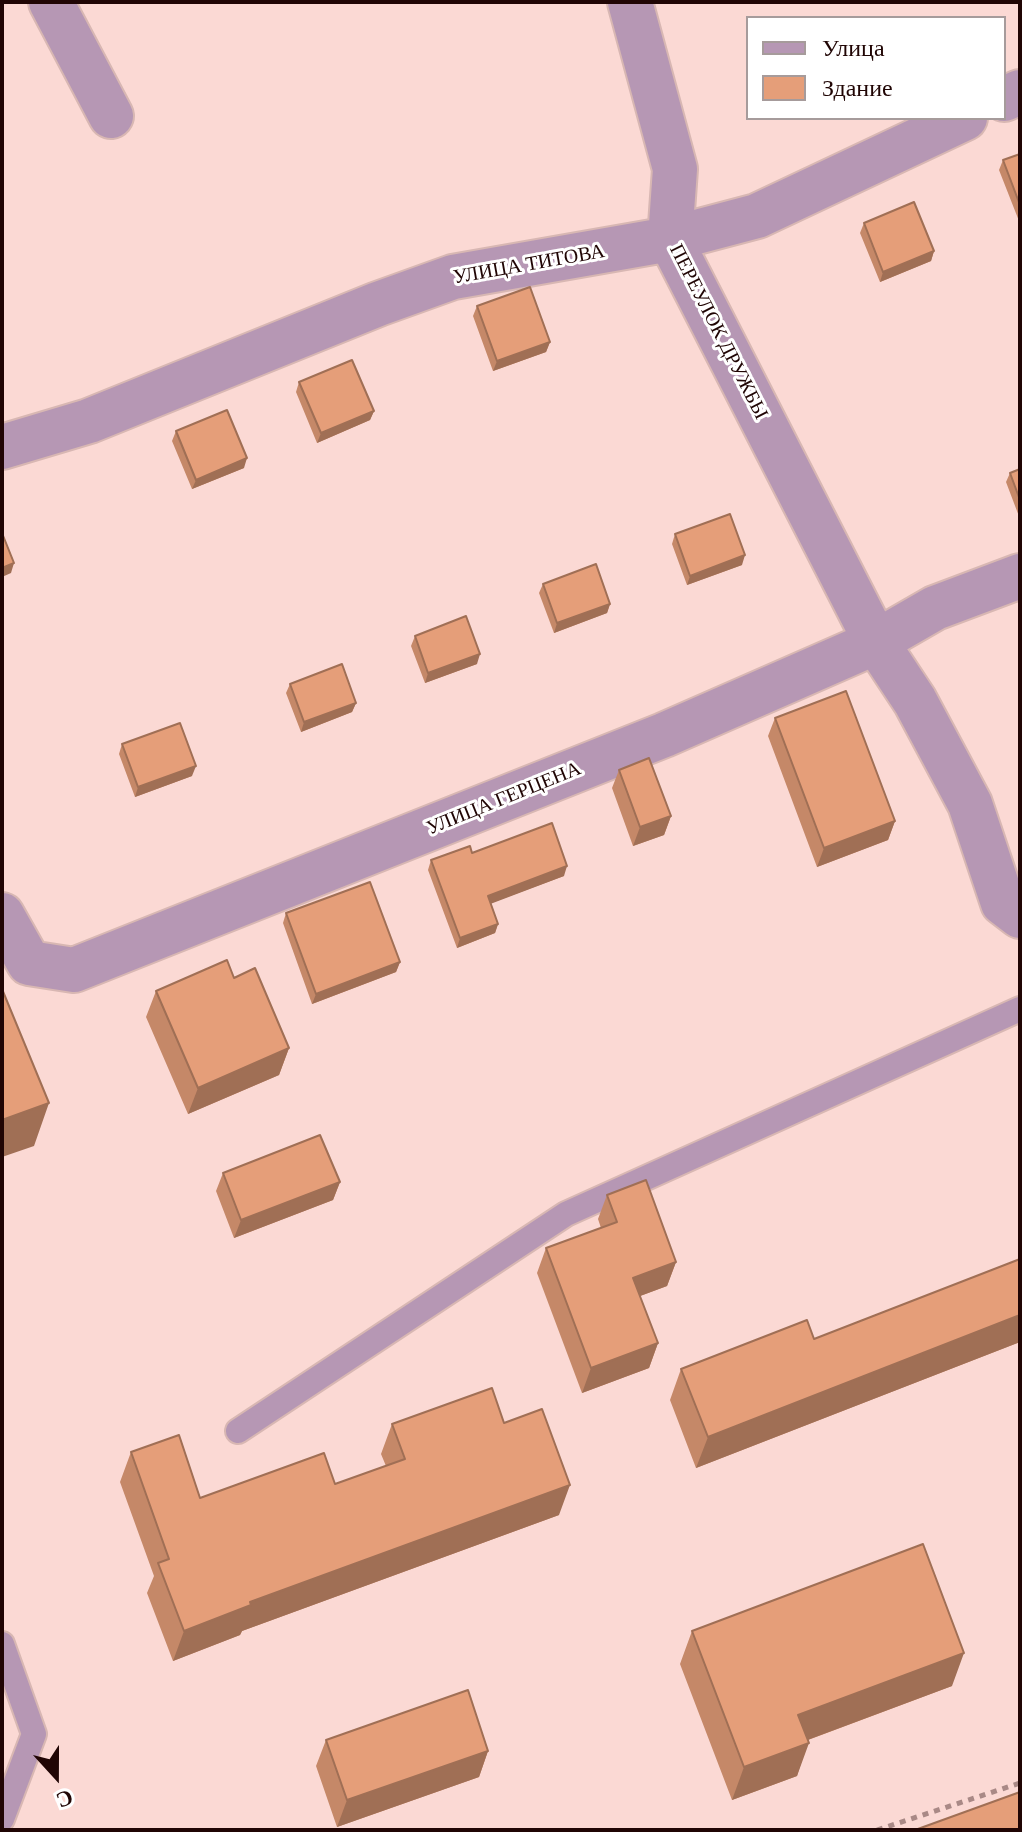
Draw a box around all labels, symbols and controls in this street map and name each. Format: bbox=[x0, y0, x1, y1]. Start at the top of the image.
legend bbox=[746, 16, 1006, 120]
text: Улица bbox=[822, 35, 885, 61]
text: Здание bbox=[822, 75, 893, 101]
street label: УЛИЦА ТИТОВА bbox=[451, 240, 607, 290]
street label: ПЕРЕУЛОК ДРУЖБЫ bbox=[663, 240, 773, 424]
street label: УЛИЦА ГЕРЦЕНА bbox=[423, 757, 585, 841]
north arrow bbox=[16, 1736, 96, 1816]
text: С bbox=[53, 1784, 77, 1813]

